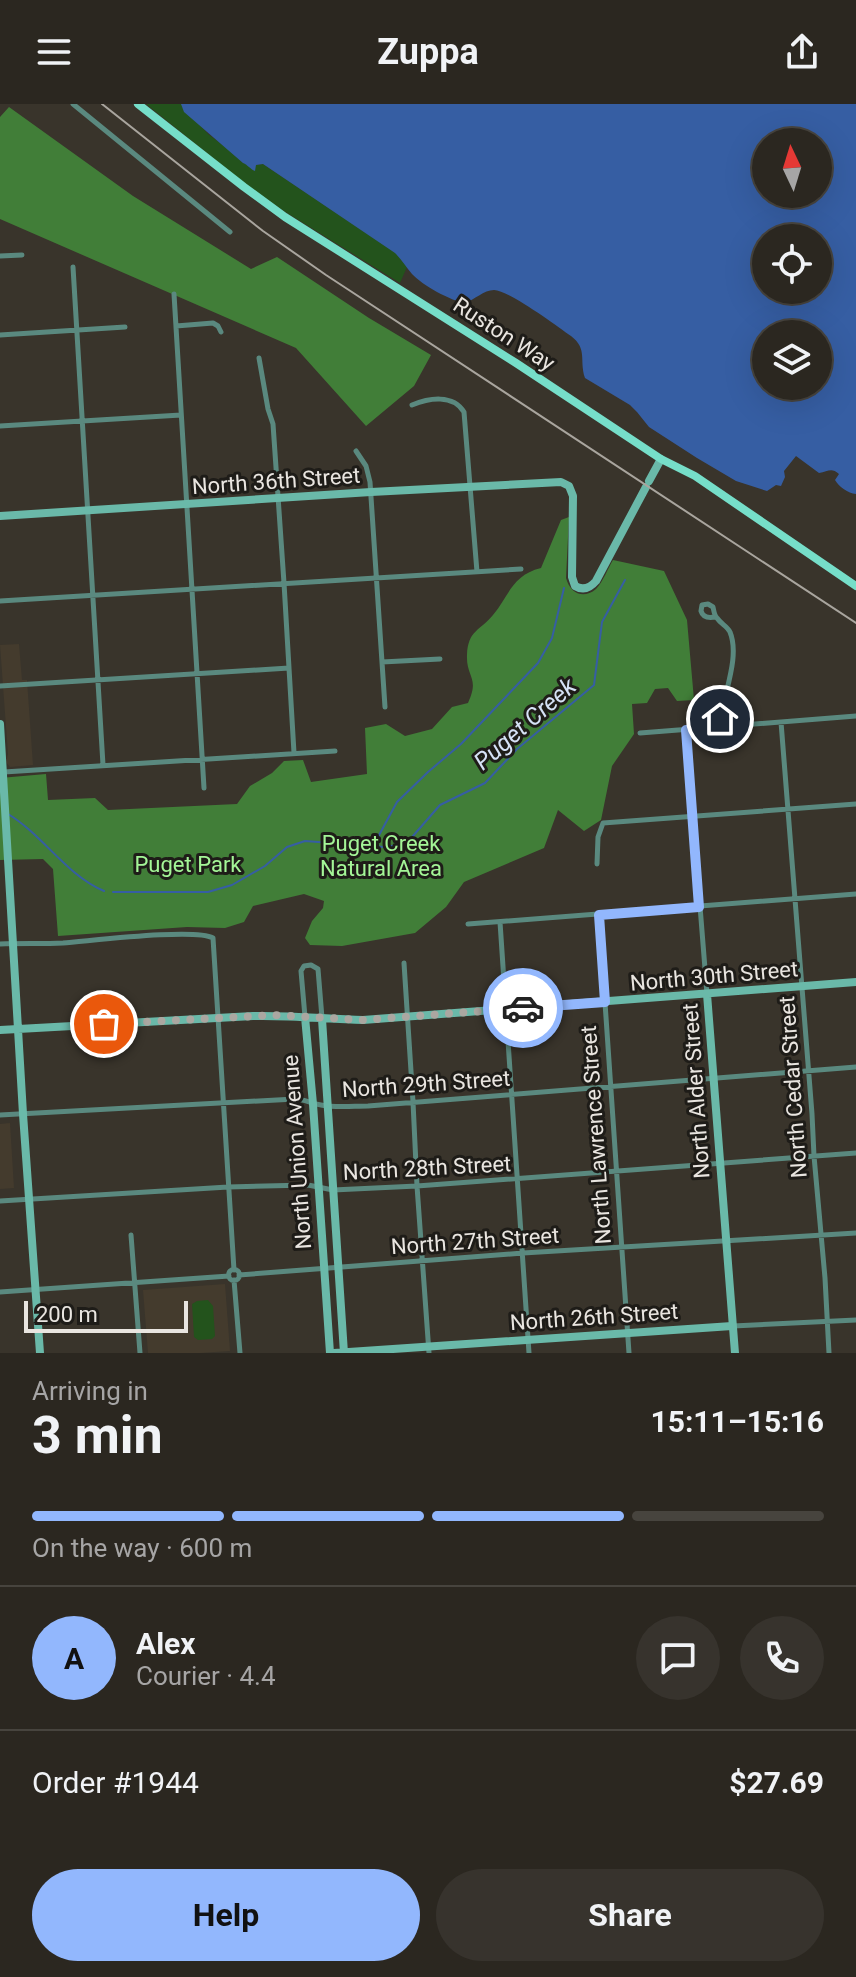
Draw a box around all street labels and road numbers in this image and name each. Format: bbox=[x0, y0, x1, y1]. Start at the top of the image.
street label: Ruston Way bbox=[449, 292, 560, 376]
street label: North 36th Street bbox=[191, 463, 361, 499]
street label: North 30th Street bbox=[629, 956, 799, 996]
street label: North Cedar Street bbox=[774, 995, 812, 1179]
street label: North Alder Street bbox=[677, 1002, 715, 1180]
street label: North Lawrence Street bbox=[576, 1025, 616, 1245]
street label: North Union Avenue bbox=[278, 1054, 316, 1250]
street label: North 29th Street bbox=[341, 1066, 511, 1102]
street label: North 28th Street bbox=[342, 1151, 512, 1185]
street label: North 27th Street bbox=[390, 1223, 560, 1259]
street label: North 26th Street bbox=[509, 1299, 679, 1335]

